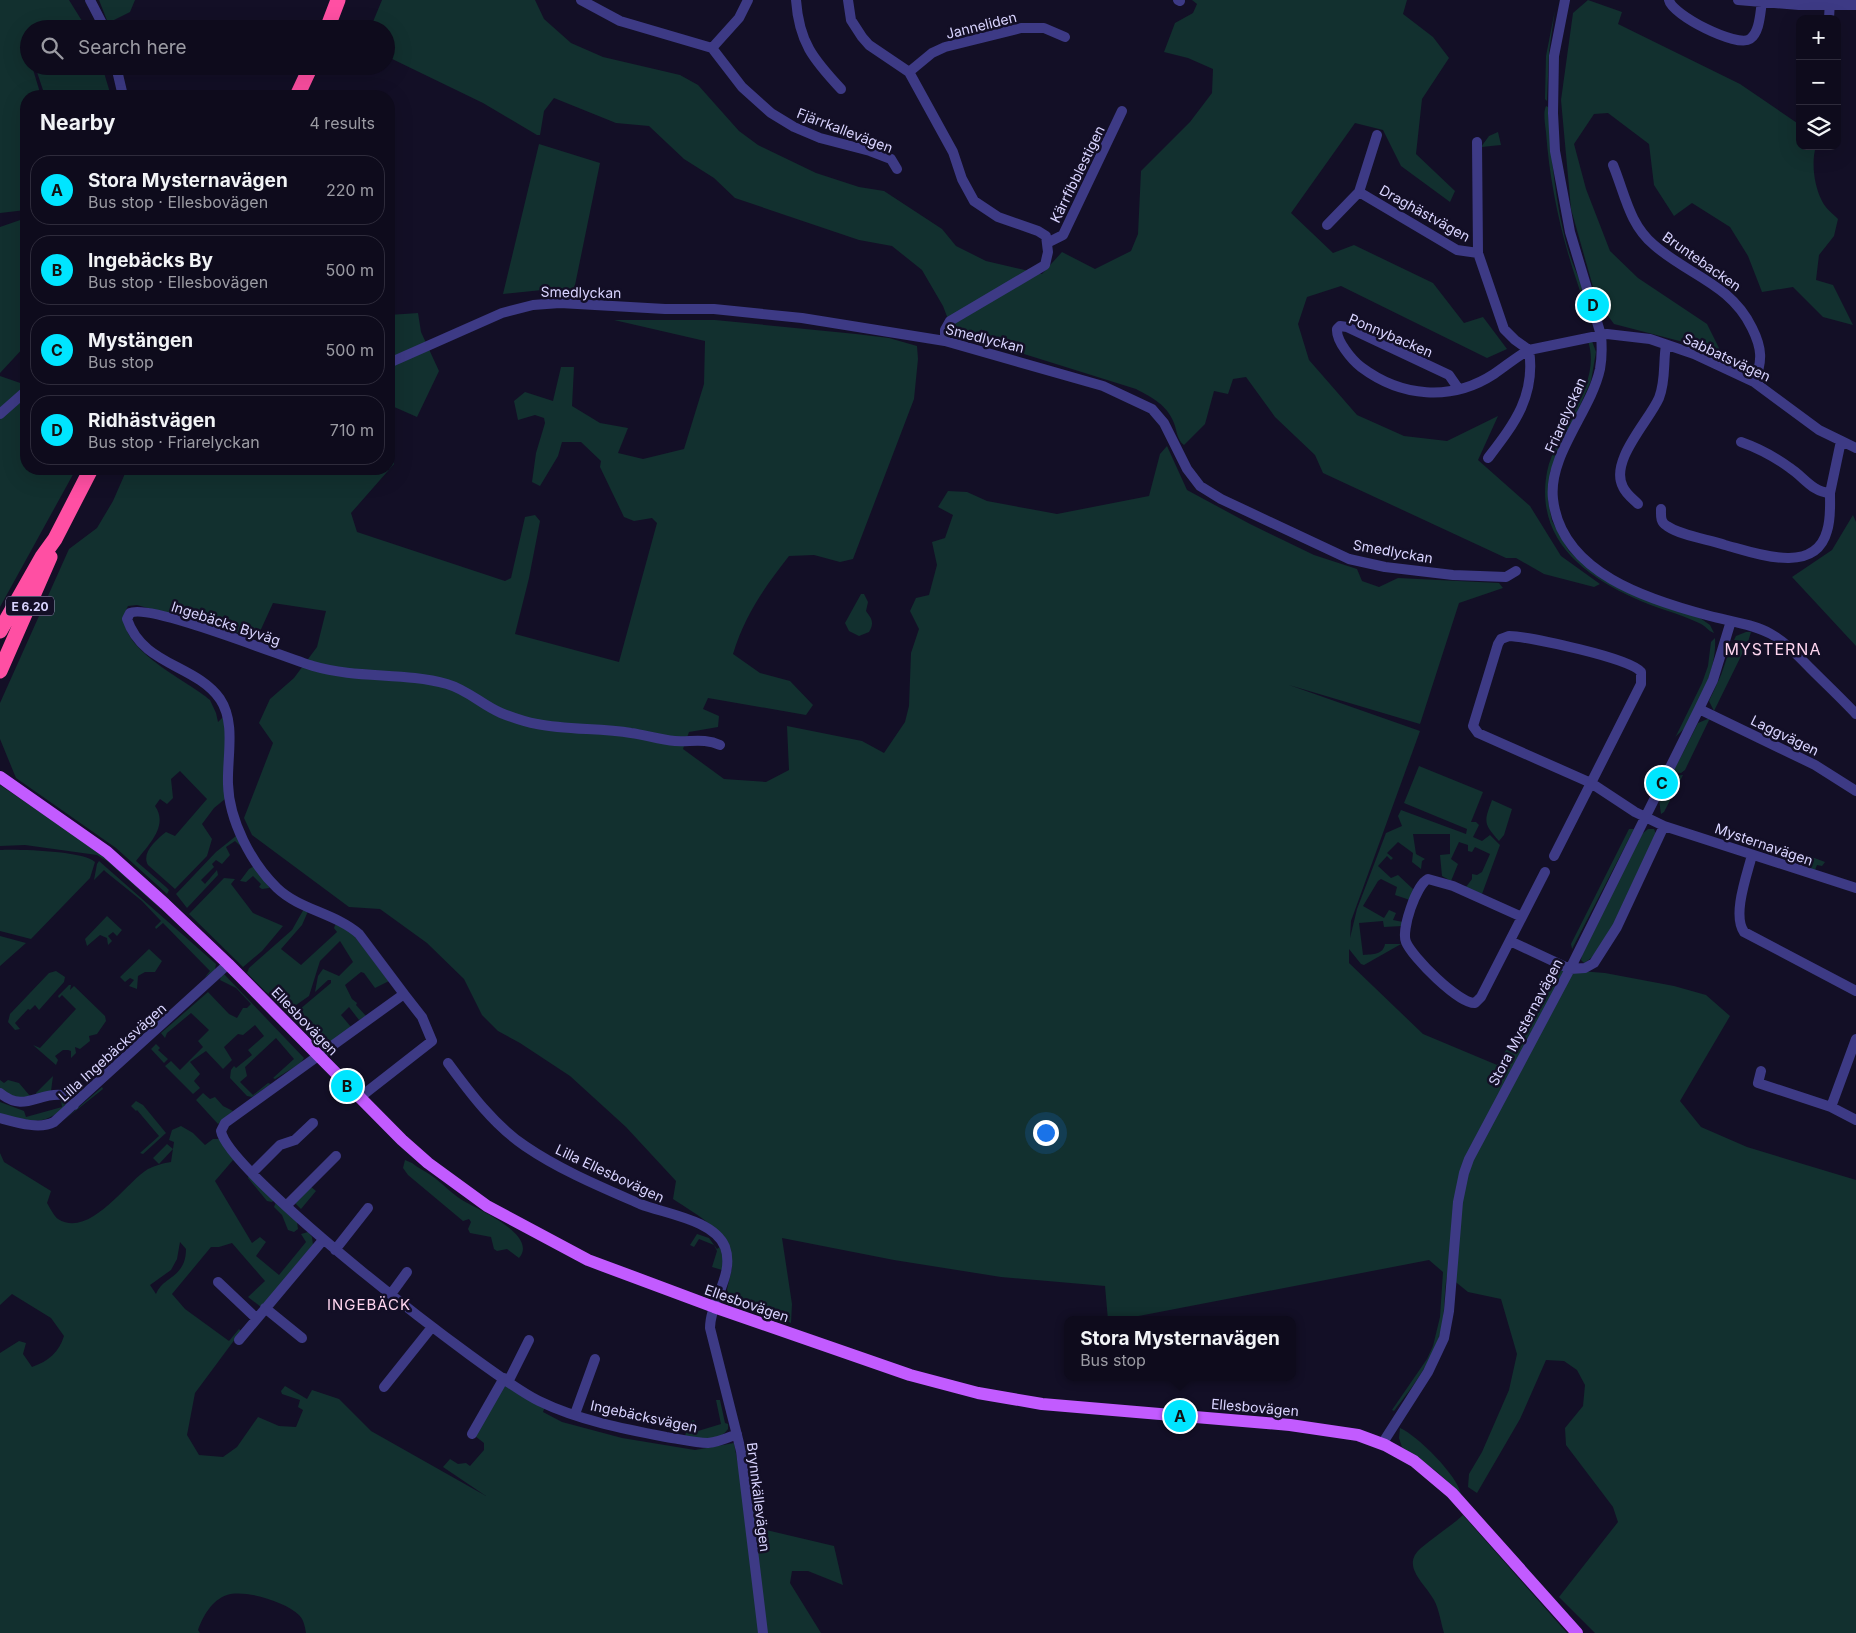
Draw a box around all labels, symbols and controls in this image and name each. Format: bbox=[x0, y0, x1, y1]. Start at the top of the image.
street label: Janneliden bbox=[944, 8, 1018, 42]
map controls bbox=[1796, 15, 1841, 150]
button: + bbox=[1796, 15, 1841, 60]
search box bbox=[20, 20, 395, 75]
icon: search bbox=[38, 34, 66, 62]
text: Search here bbox=[78, 36, 187, 59]
button: − bbox=[1796, 60, 1841, 105]
street label: Fjärrkallevägen bbox=[795, 104, 895, 156]
button: layers bbox=[1796, 105, 1841, 150]
text: Nearby bbox=[40, 110, 115, 135]
text: 4 results bbox=[310, 113, 375, 133]
street label: Kärrfibblestigen bbox=[1046, 123, 1108, 225]
text: Stora Mysternavägen bbox=[88, 169, 288, 192]
text: A bbox=[51, 180, 63, 200]
text: 220 m bbox=[326, 180, 374, 200]
street label: Draghästvägen bbox=[1377, 181, 1473, 245]
text: Bus stop · Ellesbovägen bbox=[88, 192, 268, 212]
street label: Bruntebacken bbox=[1659, 228, 1745, 294]
text: Ingebäcks By bbox=[88, 249, 213, 272]
text: B bbox=[52, 260, 62, 280]
text: 500 m bbox=[326, 260, 374, 280]
text: Bus stop · Ellesbovägen bbox=[88, 272, 268, 292]
street label: Smedlyckan bbox=[540, 283, 622, 301]
pin: D bbox=[1577, 286, 1609, 324]
street label: Ponnybacken bbox=[1346, 310, 1436, 360]
street label: Smedlyckan bbox=[944, 320, 1026, 356]
text: Mystängen bbox=[88, 329, 193, 352]
street label: Sabbatsvägen bbox=[1681, 329, 1773, 385]
text: C bbox=[51, 340, 63, 360]
text: 500 m bbox=[326, 340, 374, 360]
text: Bus stop bbox=[88, 352, 154, 372]
street label: Friarelyckan bbox=[1541, 375, 1589, 455]
text: Ridhästvägen bbox=[88, 409, 216, 432]
text: D bbox=[51, 420, 63, 440]
text: 710 m bbox=[330, 420, 374, 440]
text: Bus stop · Friarelyckan bbox=[88, 432, 260, 452]
street label: Smedlyckan bbox=[1352, 536, 1434, 566]
road number: E 6.20 bbox=[6, 596, 54, 616]
street label: Ingebäcks Byväg bbox=[169, 597, 283, 649]
district label: MYSTERNA bbox=[1725, 639, 1821, 659]
street label: Laggvägen bbox=[1748, 711, 1822, 759]
pin: C bbox=[1646, 764, 1678, 802]
street label: Mysternavägen bbox=[1713, 819, 1815, 869]
street label: Stora Mysternavägen bbox=[1484, 956, 1566, 1088]
street label: Ellesbovägen bbox=[268, 983, 342, 1059]
street label: Lilla Ingebäcksvägen bbox=[55, 999, 169, 1105]
pin: B bbox=[331, 1067, 363, 1105]
your location bbox=[1033, 1120, 1059, 1146]
street label: Lilla Ellesbovägen bbox=[553, 1140, 667, 1206]
street label: Ellesbovägen bbox=[703, 1281, 791, 1325]
district label: INGEBÄCK bbox=[327, 1295, 411, 1314]
popup bbox=[1064, 1316, 1296, 1381]
text: Stora Mysternavägen bbox=[1080, 1327, 1280, 1350]
text: Bus stop bbox=[1080, 1350, 1146, 1370]
street label: Ellesbovägen bbox=[1210, 1395, 1300, 1419]
street label: Ingebäcksvägen bbox=[589, 1396, 699, 1436]
pin: A bbox=[1164, 1397, 1196, 1435]
street label: Brynnkällevägen bbox=[744, 1441, 774, 1553]

